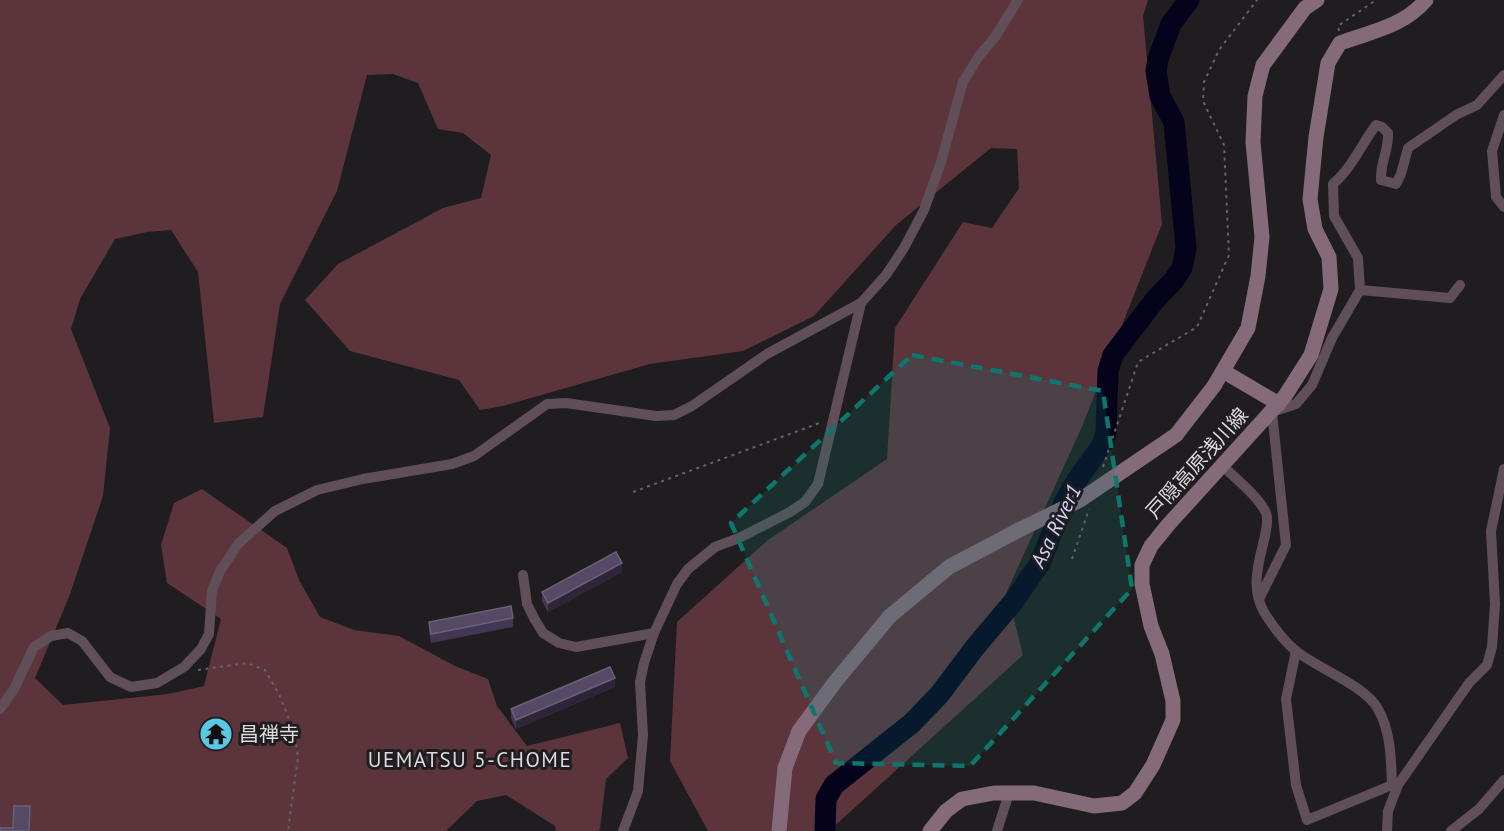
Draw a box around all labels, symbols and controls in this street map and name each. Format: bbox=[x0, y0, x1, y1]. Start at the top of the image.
street label: 戸隠高原浅川線 bbox=[1140, 402, 1254, 524]
water label: Asa River1 bbox=[1023, 480, 1087, 573]
temple icon: 昌禅寺 bbox=[198, 716, 234, 752]
place label: 昌禅寺 bbox=[239, 721, 299, 747]
district label: UEMATSU 5-CHOME bbox=[368, 746, 572, 773]

